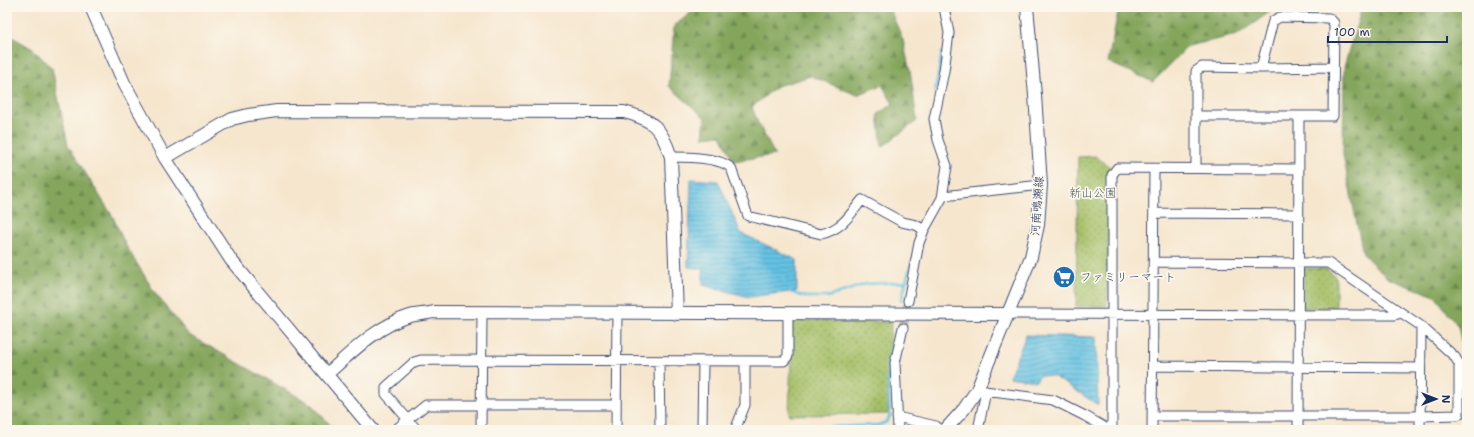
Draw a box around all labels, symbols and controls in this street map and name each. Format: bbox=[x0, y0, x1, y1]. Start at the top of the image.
scale bar bbox=[1328, 18, 1447, 44]
text: 100 m bbox=[1334, 24, 1370, 40]
street label: 河南鳴瀬線 bbox=[1027, 176, 1047, 236]
park label: 新山公園 bbox=[1069, 185, 1117, 201]
supermarket icon: ファミリーマート bbox=[1051, 264, 1077, 290]
place label: ファミリーマート bbox=[1080, 269, 1176, 285]
north arrow bbox=[1416, 379, 1456, 419]
text: N bbox=[1438, 395, 1453, 404]

